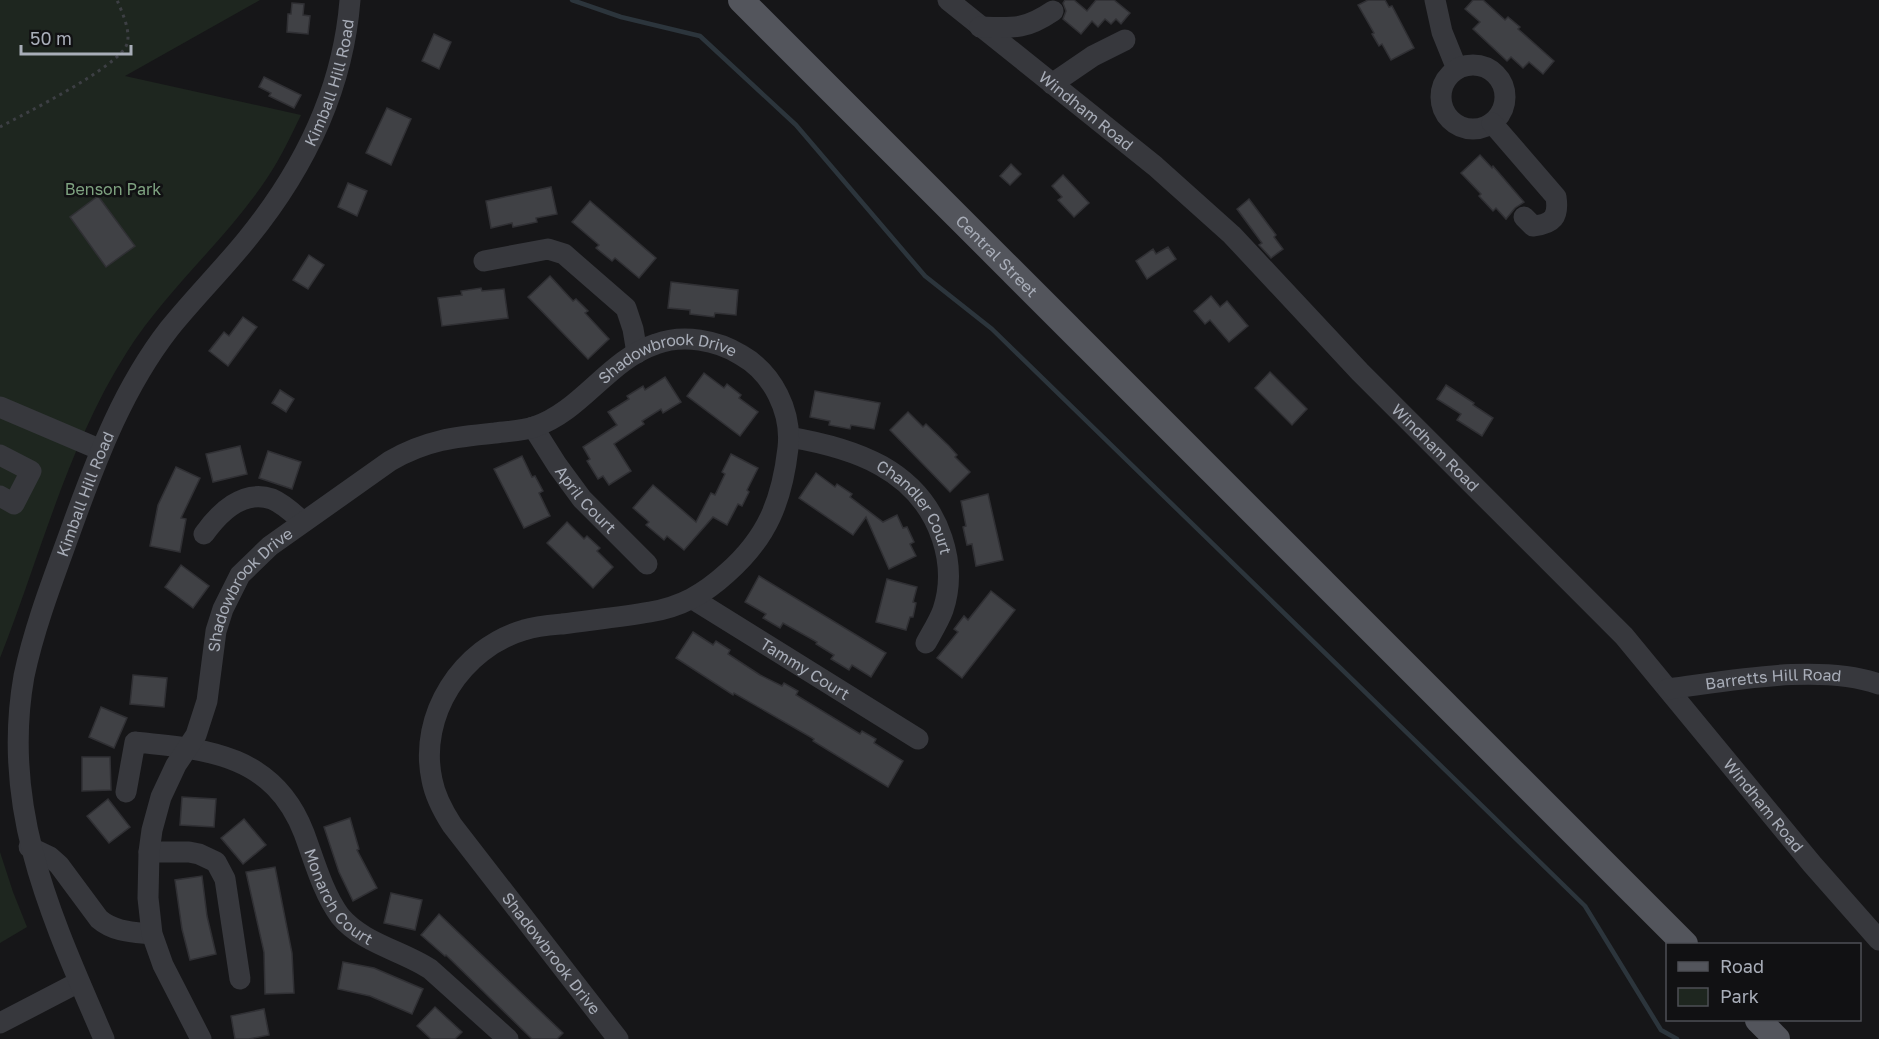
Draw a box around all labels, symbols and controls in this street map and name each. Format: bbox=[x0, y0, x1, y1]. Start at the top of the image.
scale bar bbox=[21, 18, 130, 56]
street label: Kimball Hill Road bbox=[300, 18, 358, 150]
text: 50 m bbox=[30, 27, 72, 49]
street label: Windham Road bbox=[1035, 67, 1137, 155]
park label: Benson Park bbox=[65, 179, 161, 199]
street label: Central Street bbox=[952, 211, 1042, 301]
street label: Shadowbrook Drive bbox=[594, 329, 740, 388]
street label: Windham Road bbox=[1388, 400, 1483, 495]
street label: Kimball Hill Road bbox=[52, 428, 118, 559]
street label: Chandler Court bbox=[873, 455, 956, 556]
street label: April Court bbox=[551, 462, 621, 538]
street label: Shadowbrook Drive bbox=[203, 523, 297, 653]
street label: Tammy Court bbox=[757, 633, 854, 704]
street label: Barretts Hill Road bbox=[1704, 664, 1842, 694]
street label: Windham Road bbox=[1719, 754, 1808, 856]
street label: Monarch Court bbox=[300, 846, 377, 949]
street label: Shadowbrook Drive bbox=[498, 888, 605, 1018]
legend bbox=[1666, 943, 1861, 1021]
text: Road bbox=[1720, 955, 1764, 977]
text: Park bbox=[1720, 985, 1759, 1007]

